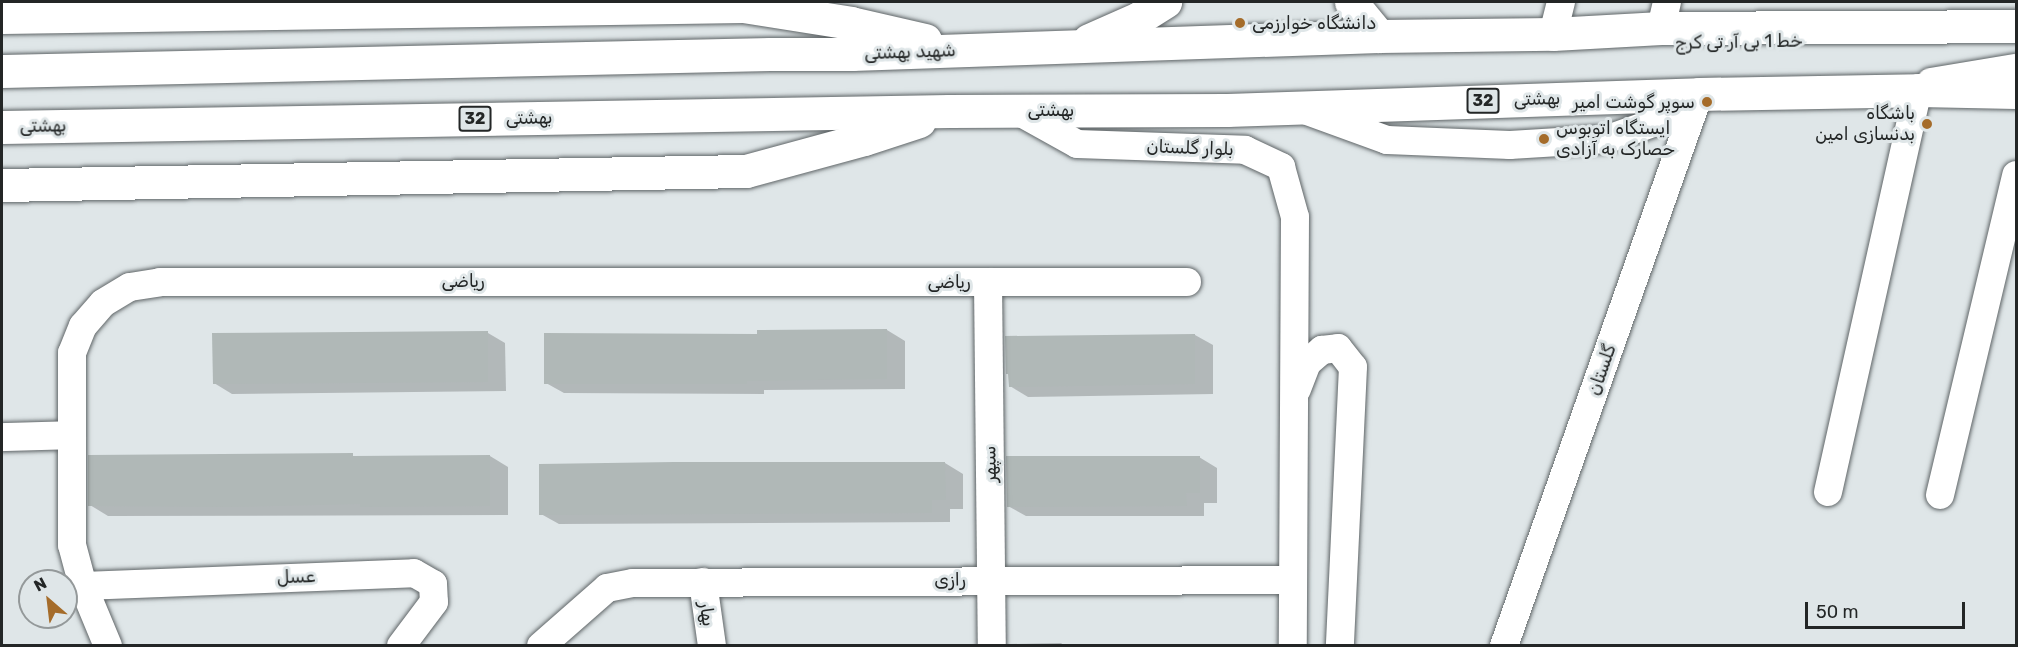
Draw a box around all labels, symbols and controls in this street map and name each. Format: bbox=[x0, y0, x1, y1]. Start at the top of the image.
place label: دانشگاه خوارزمی bbox=[1252, 12, 1376, 34]
marker: دانشگاه خوارزمی bbox=[1233, 16, 1247, 30]
street label: خط 1 بی آر تی کرج bbox=[1675, 30, 1803, 54]
street label: شهید بهشتی bbox=[864, 40, 956, 64]
street label: بهشتی bbox=[1513, 87, 1561, 111]
road number: 32 bbox=[1466, 88, 1500, 114]
place label: سوپر گوشت امیر bbox=[1572, 91, 1695, 113]
marker: سوپر گوشت امیر bbox=[1700, 95, 1714, 109]
street label: بهشتی bbox=[1028, 99, 1074, 121]
place label: باشگاه بدنسازی امین bbox=[1815, 103, 1915, 146]
road number: 32 bbox=[458, 106, 492, 132]
street label: بهشتى bbox=[505, 107, 553, 129]
street label: بهشتى bbox=[19, 115, 67, 137]
marker: باشگاه بدنسازی امین bbox=[1920, 117, 1934, 131]
place label: ایستگاه اتوبوس حصارک به آزادی bbox=[1556, 118, 1675, 160]
marker: ایستگاه اتوبوس حصارک به آزادی bbox=[1537, 132, 1551, 146]
street label: بلوار گلستان bbox=[1146, 136, 1234, 160]
street label: ریاضی bbox=[441, 270, 485, 292]
street label: ریاضی bbox=[927, 271, 971, 293]
street label: گلستان bbox=[1583, 342, 1621, 398]
street label: سپهر bbox=[979, 445, 1001, 483]
street label: عسل bbox=[276, 566, 316, 588]
north arrow bbox=[18, 569, 78, 629]
street label: رازی bbox=[934, 569, 966, 591]
text: N bbox=[31, 573, 50, 596]
scale bar bbox=[1808, 590, 1968, 628]
street label: بهار bbox=[695, 600, 719, 628]
text: 50 m bbox=[1816, 601, 1859, 623]

